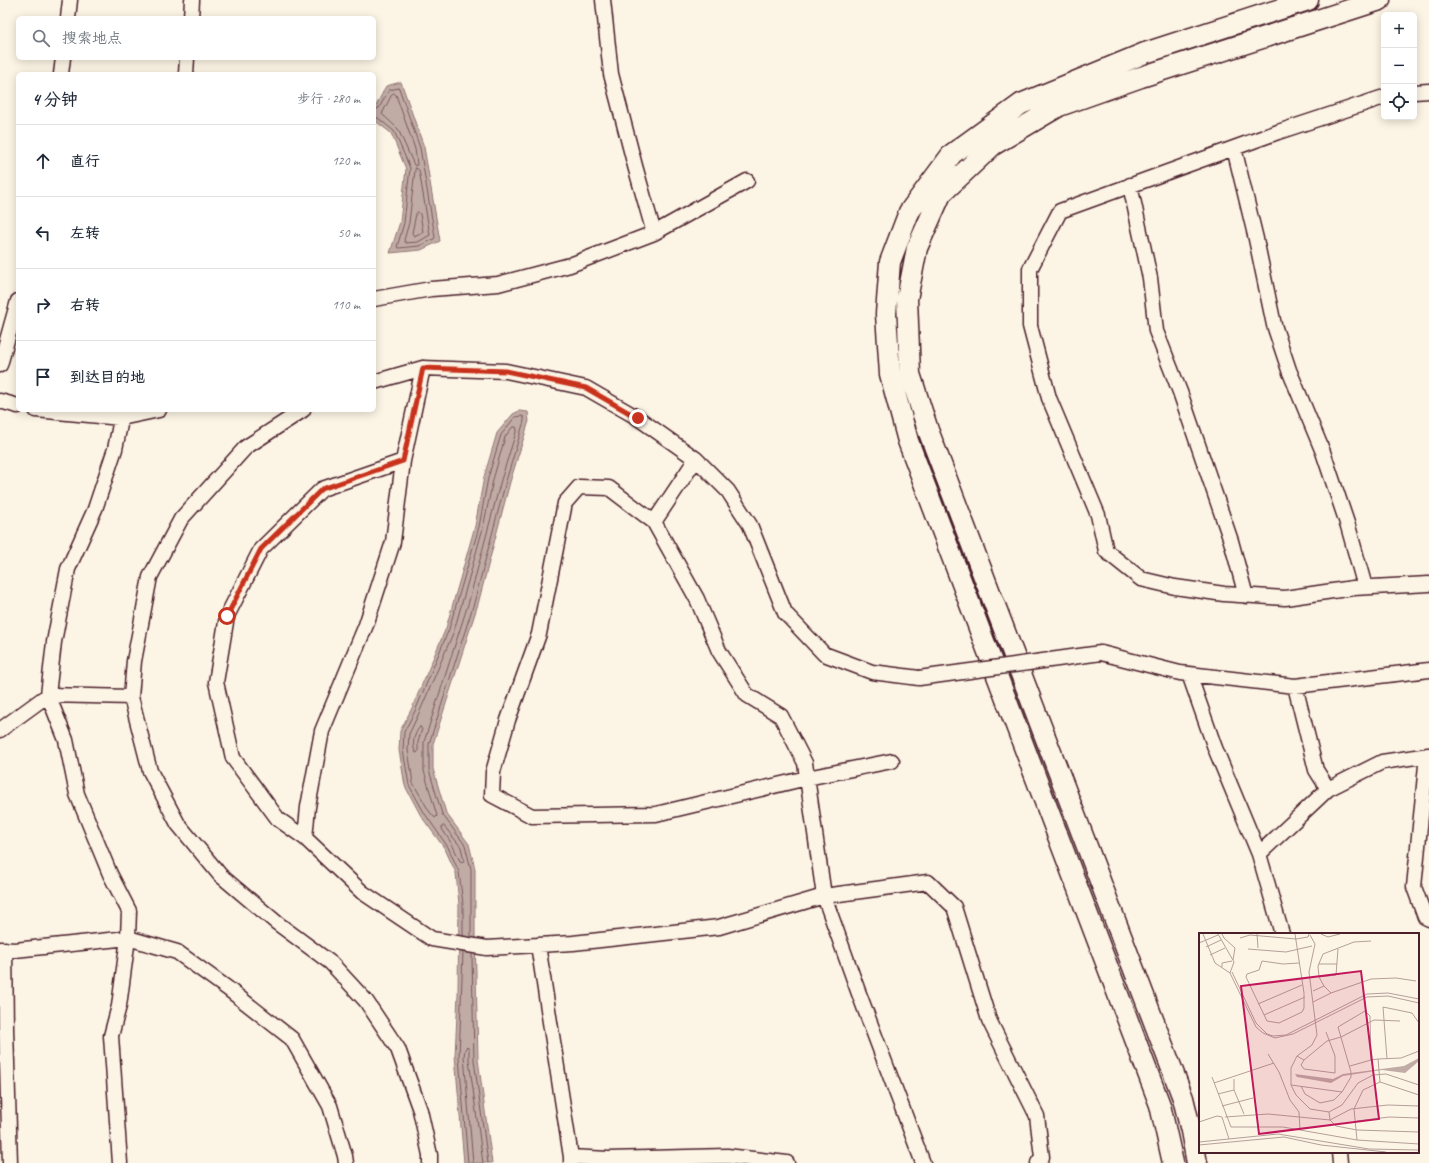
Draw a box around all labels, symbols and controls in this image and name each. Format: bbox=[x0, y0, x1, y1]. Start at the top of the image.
map controls bbox=[1381, 12, 1417, 120]
button: + bbox=[1381, 12, 1417, 48]
search box bbox=[16, 16, 376, 60]
icon: search bbox=[30, 27, 52, 49]
text: 搜索地点 bbox=[62, 29, 122, 48]
button: − bbox=[1381, 48, 1417, 84]
button: locate bbox=[1381, 84, 1417, 120]
text: 4 分钟 bbox=[32, 89, 78, 110]
text: 步行 · 280 m bbox=[297, 91, 360, 107]
icon: ahead bbox=[32, 150, 54, 172]
text: 直行 bbox=[70, 152, 100, 171]
text: 120 m bbox=[332, 153, 360, 169]
icon: left bbox=[32, 222, 54, 244]
text: 左转 bbox=[70, 224, 100, 243]
text: 50 m bbox=[338, 225, 360, 241]
icon: right bbox=[32, 294, 54, 316]
text: 右转 bbox=[70, 296, 100, 315]
text: 110 m bbox=[332, 297, 360, 313]
icon: arrive bbox=[32, 366, 54, 388]
text: 到达目的地 bbox=[70, 368, 145, 387]
route end bbox=[629, 409, 647, 427]
route start bbox=[218, 607, 236, 625]
inset map bbox=[1199, 933, 1419, 1153]

